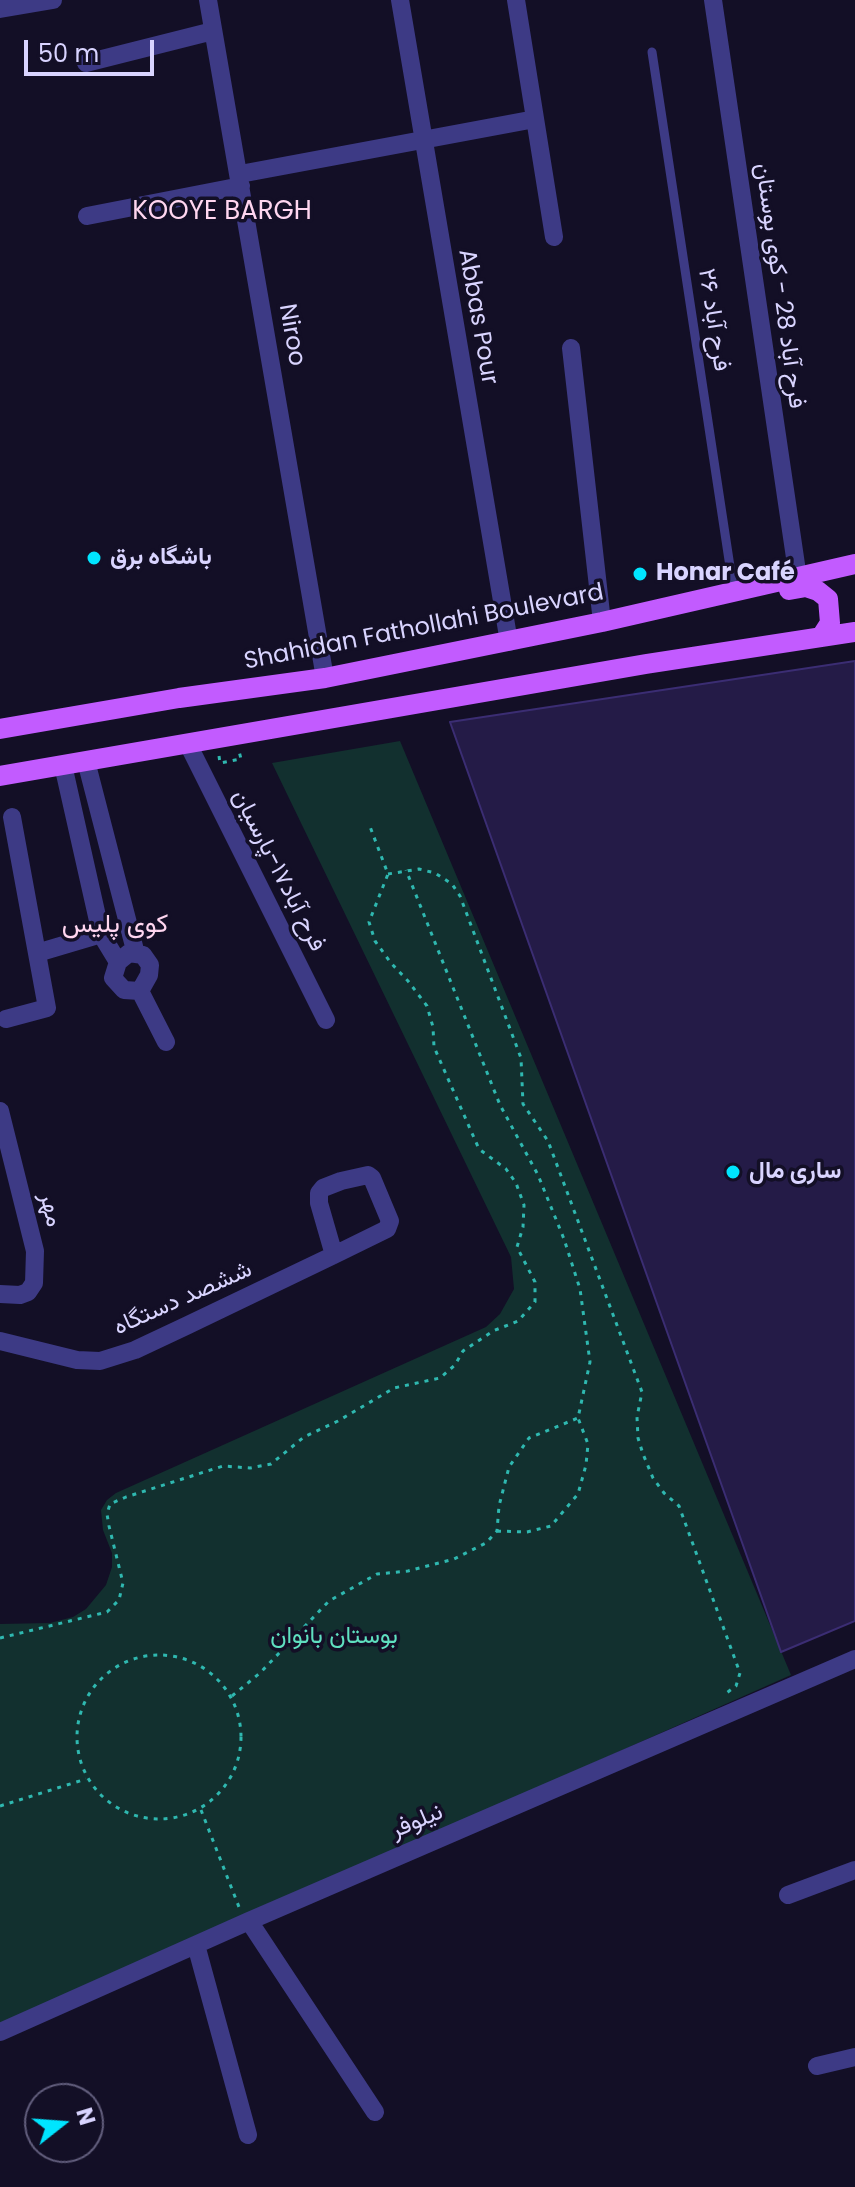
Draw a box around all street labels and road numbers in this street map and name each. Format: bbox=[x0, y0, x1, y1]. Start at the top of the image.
street label: فرح آباد 28 - کوی بوستان bbox=[748, 161, 810, 411]
street label: Abbas Pour bbox=[451, 247, 503, 387]
street label: فرح آباد ۲۶ bbox=[691, 267, 735, 373]
street label: Niroo bbox=[271, 302, 311, 368]
street label: Shahidan Fathollahi Boulevard bbox=[242, 579, 606, 677]
street label: فرح آباد۱۷-پارسیان bbox=[225, 785, 331, 957]
street label: مهر bbox=[32, 1190, 68, 1230]
street label: ششصد دستگاه bbox=[109, 1256, 257, 1342]
street label: نیلوفر bbox=[386, 1798, 448, 1846]

